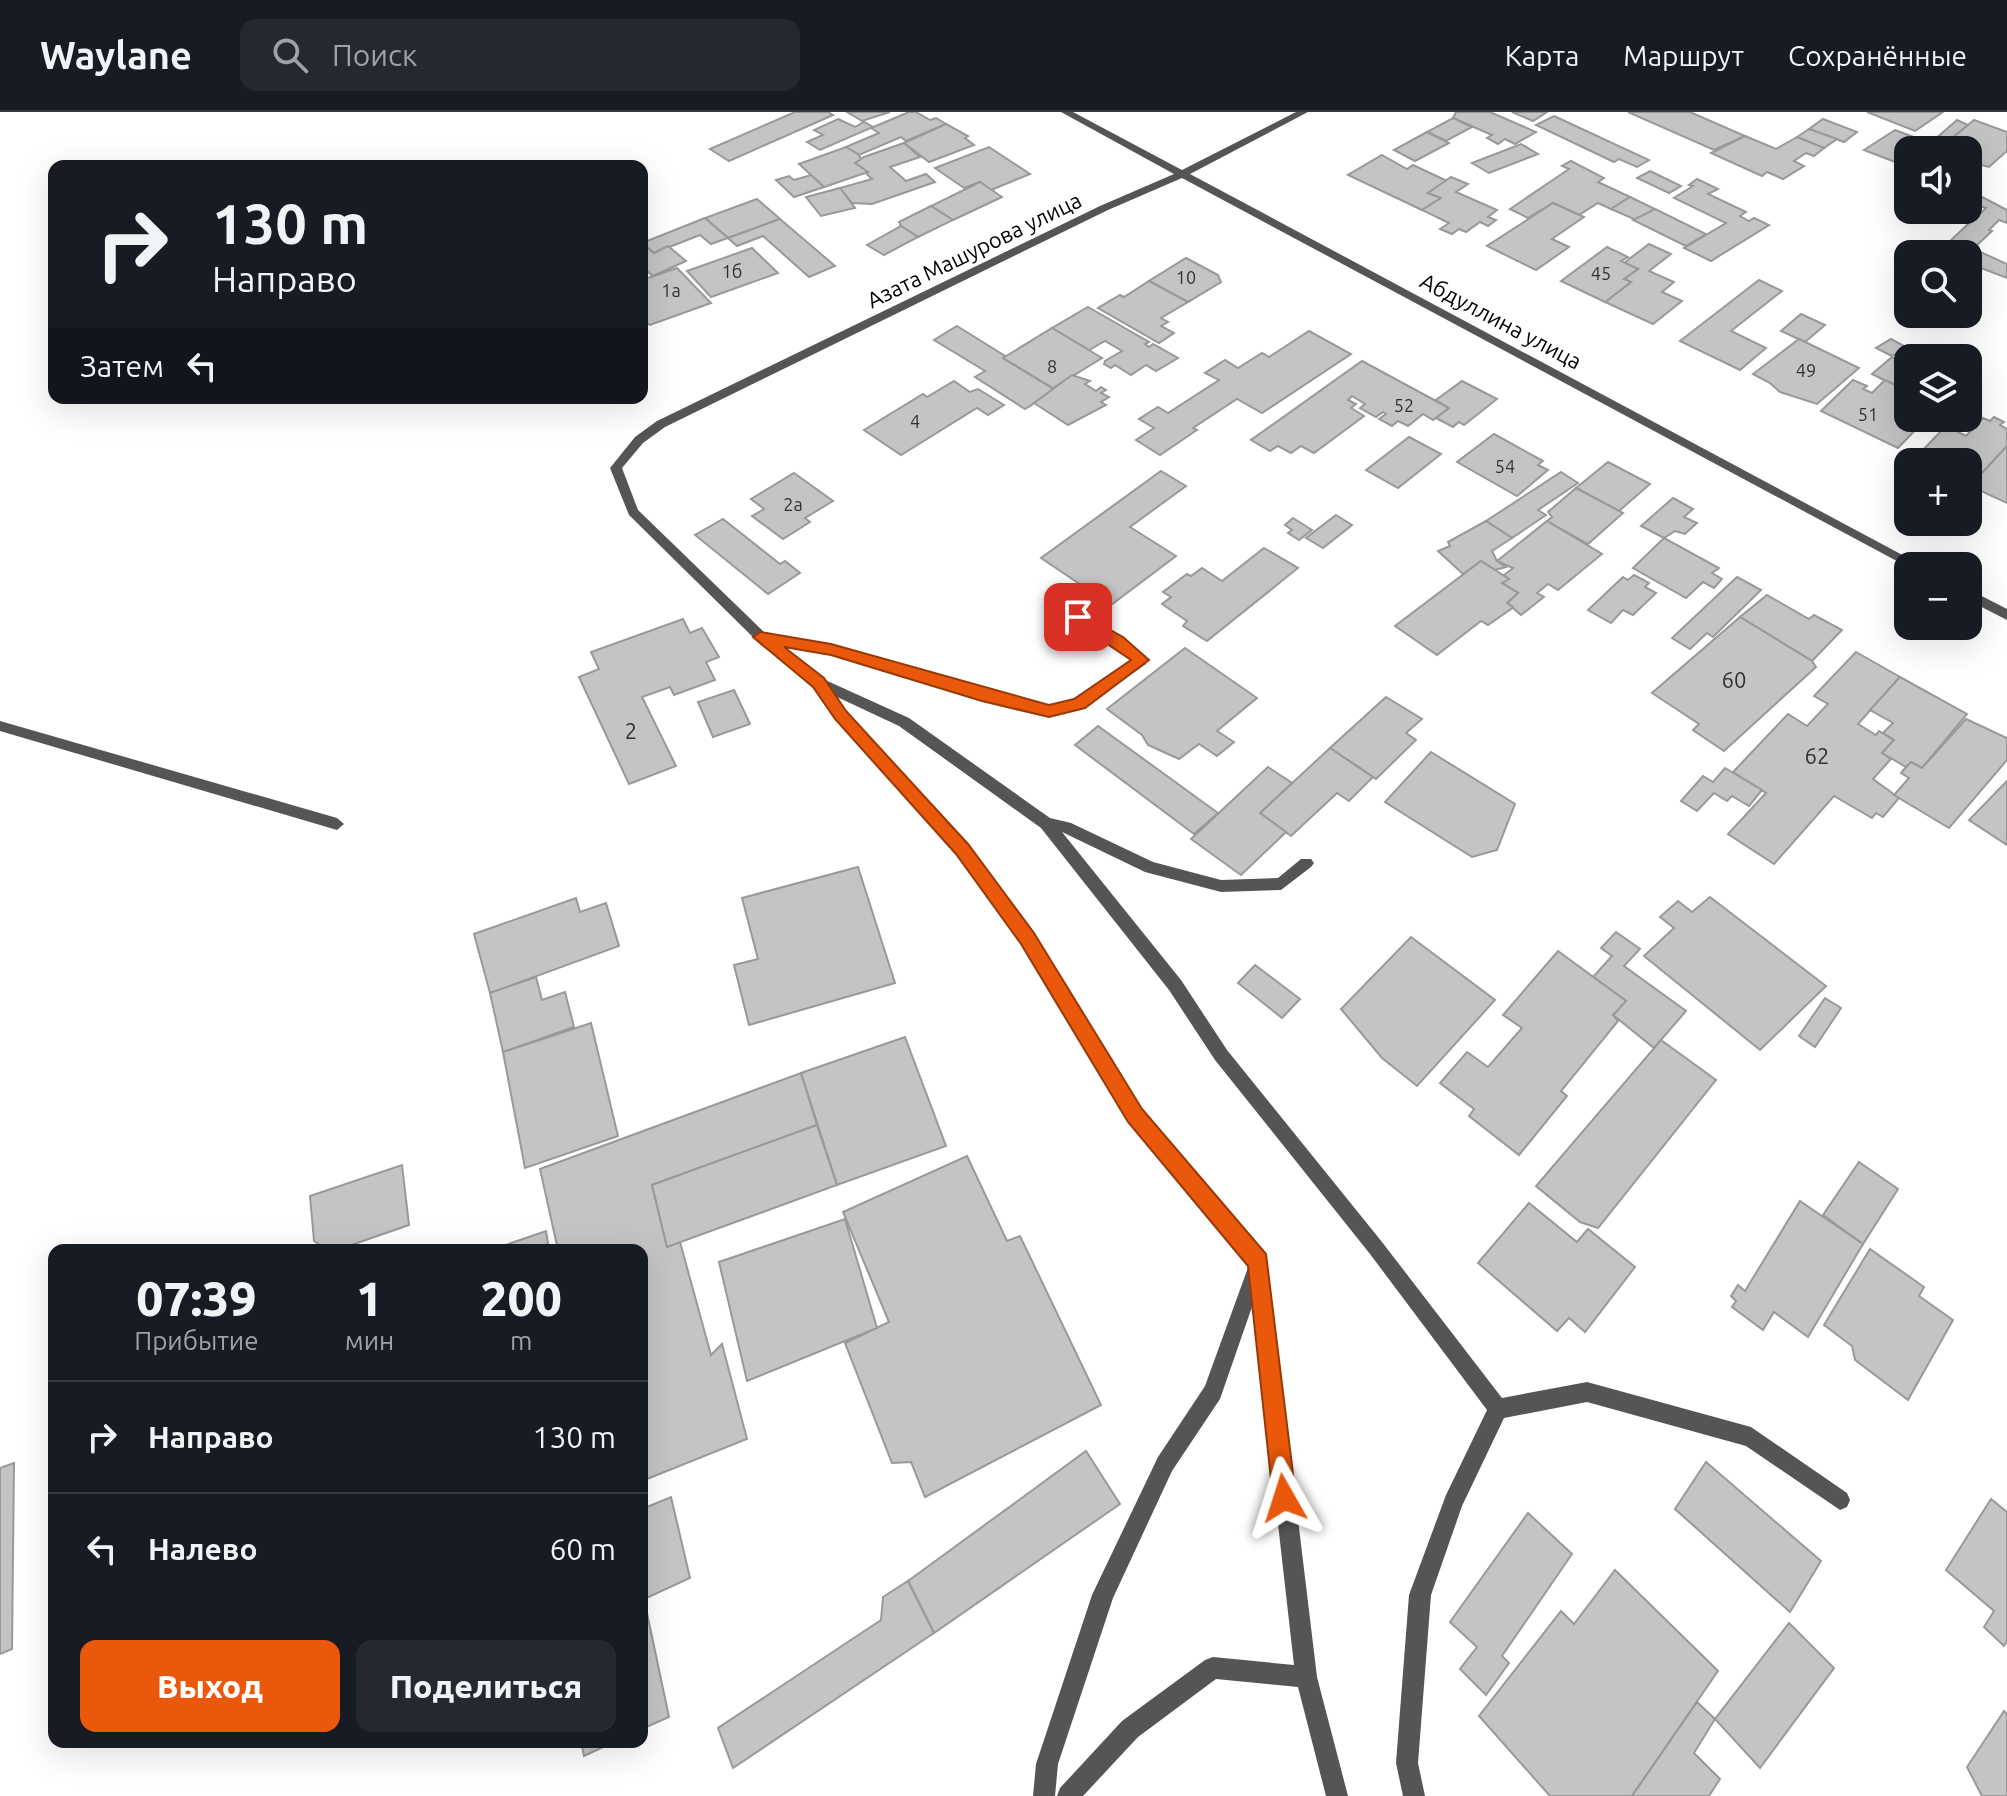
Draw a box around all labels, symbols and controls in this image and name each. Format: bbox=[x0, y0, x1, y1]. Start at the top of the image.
search box bbox=[240, 19, 800, 91]
icon: search bbox=[268, 33, 312, 77]
text: Waylane bbox=[40, 34, 192, 76]
text: Поиск bbox=[332, 38, 417, 72]
text: Карта bbox=[1505, 40, 1579, 71]
text: Маршрут bbox=[1623, 40, 1744, 71]
text: Сохранённые bbox=[1788, 40, 1967, 71]
map controls bbox=[1894, 136, 1982, 640]
button: sound bbox=[1894, 136, 1982, 224]
street label: Азата Машурова улица bbox=[862, 187, 1085, 312]
icon: right bbox=[80, 192, 184, 296]
text: 130 m bbox=[212, 192, 368, 255]
button: search bbox=[1894, 240, 1982, 328]
text: Направо bbox=[212, 258, 357, 299]
house number: 1б bbox=[722, 261, 742, 281]
house number: 45 bbox=[1591, 263, 1611, 283]
house number: 10 bbox=[1176, 267, 1196, 287]
street label: Абдуллина улица bbox=[1416, 268, 1586, 374]
house number: 1а bbox=[661, 280, 681, 300]
icon: left bbox=[180, 344, 224, 388]
button: layers bbox=[1894, 344, 1982, 432]
text: Затем bbox=[80, 349, 164, 383]
house number: 8 bbox=[1047, 356, 1057, 376]
house number: 49 bbox=[1796, 360, 1816, 380]
house number: 52 bbox=[1394, 395, 1414, 415]
house number: 51 bbox=[1858, 404, 1878, 424]
house number: 4 bbox=[910, 411, 920, 431]
button: + bbox=[1894, 448, 1982, 536]
house number: 54 bbox=[1495, 456, 1515, 476]
house number: 2а bbox=[783, 494, 803, 514]
button: − bbox=[1894, 552, 1982, 640]
pin bbox=[1044, 583, 1112, 651]
icon: arrive bbox=[1056, 595, 1100, 639]
house number: 60 bbox=[1722, 667, 1746, 692]
house number: 2 bbox=[625, 718, 637, 743]
house number: 62 bbox=[1805, 743, 1829, 768]
text: 07:39 bbox=[136, 1271, 256, 1325]
text: 1 bbox=[356, 1271, 383, 1325]
text: 200 bbox=[481, 1271, 562, 1325]
text: Прибытие bbox=[134, 1326, 259, 1355]
text: мин bbox=[345, 1326, 394, 1355]
text: m bbox=[510, 1326, 532, 1355]
icon: right bbox=[80, 1415, 124, 1459]
text: Направо bbox=[148, 1420, 274, 1454]
text: 130 m bbox=[532, 1420, 616, 1454]
position arrow bbox=[1242, 1456, 1326, 1540]
icon: left bbox=[80, 1527, 124, 1571]
text: Налево bbox=[148, 1532, 258, 1566]
text: 60 m bbox=[549, 1532, 616, 1566]
button: Выход bbox=[80, 1640, 340, 1732]
button: Поделиться bbox=[356, 1640, 616, 1732]

